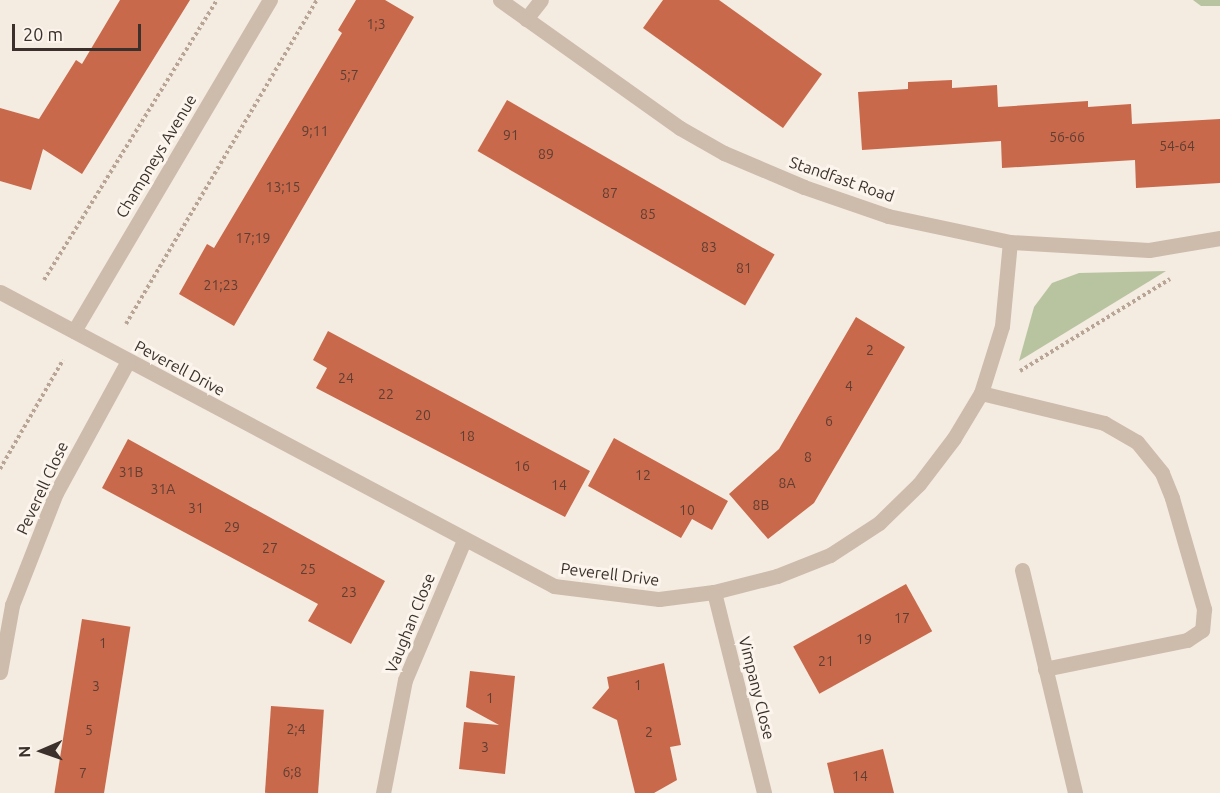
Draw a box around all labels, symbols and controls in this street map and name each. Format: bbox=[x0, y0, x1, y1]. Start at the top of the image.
scale bar bbox=[15, 12, 144, 50]
house number: 1;3 bbox=[366, 16, 386, 32]
text: 20 m bbox=[23, 24, 63, 44]
house number: 5;7 bbox=[339, 67, 359, 83]
street label: Champneys Avenue bbox=[112, 91, 200, 221]
house number: 9;11 bbox=[301, 123, 329, 139]
house number: 91 bbox=[503, 127, 519, 143]
house number: 56-66 bbox=[1049, 129, 1085, 145]
house number: 54-64 bbox=[1159, 138, 1195, 154]
house number: 89 bbox=[538, 146, 554, 162]
street label: Standfast Road bbox=[787, 152, 897, 206]
house number: 13;15 bbox=[265, 179, 301, 195]
house number: 87 bbox=[602, 185, 618, 201]
house number: 85 bbox=[640, 206, 656, 222]
house number: 17;19 bbox=[235, 230, 271, 246]
house number: 83 bbox=[701, 239, 717, 255]
house number: 81 bbox=[736, 260, 752, 276]
house number: 21;23 bbox=[203, 277, 239, 293]
street label: Peverell Drive bbox=[132, 336, 228, 400]
house number: 2 bbox=[866, 342, 874, 358]
house number: 24 bbox=[338, 370, 354, 386]
house number: 4 bbox=[845, 378, 853, 394]
house number: 22 bbox=[378, 386, 394, 402]
house number: 20 bbox=[415, 407, 431, 423]
house number: 6 bbox=[825, 413, 833, 429]
house number: 18 bbox=[459, 428, 475, 444]
street label: Peverell Close bbox=[12, 438, 72, 538]
house number: 8 bbox=[804, 449, 812, 465]
house number: 16 bbox=[514, 458, 530, 474]
house number: 31B bbox=[119, 464, 143, 480]
house number: 12 bbox=[635, 467, 651, 483]
house number: 8A bbox=[779, 475, 795, 491]
house number: 14 bbox=[551, 477, 567, 493]
house number: 31A bbox=[151, 481, 175, 497]
house number: 8B bbox=[753, 497, 769, 513]
house number: 31 bbox=[188, 500, 204, 516]
house number: 10 bbox=[679, 502, 695, 518]
house number: 29 bbox=[224, 519, 240, 535]
house number: 27 bbox=[262, 540, 278, 556]
street label: Peverell Drive bbox=[559, 558, 661, 590]
house number: 25 bbox=[300, 561, 316, 577]
street label: Vaughan Close bbox=[381, 570, 439, 676]
house number: 23 bbox=[341, 584, 357, 600]
house number: 17 bbox=[894, 610, 910, 626]
house number: 19 bbox=[856, 631, 872, 647]
house number: 1 bbox=[99, 635, 107, 651]
street label: Vimpany Close bbox=[735, 635, 779, 741]
house number: 21 bbox=[818, 653, 834, 669]
house number: 1 bbox=[634, 677, 642, 693]
house number: 3 bbox=[92, 678, 100, 694]
house number: 1 bbox=[486, 690, 494, 706]
north arrow bbox=[12, 721, 72, 781]
house number: 2;4 bbox=[286, 721, 306, 737]
house number: 5 bbox=[85, 722, 93, 738]
house number: 2 bbox=[645, 724, 653, 740]
house number: 3 bbox=[481, 739, 489, 755]
text: N bbox=[15, 745, 33, 758]
house number: 6;8 bbox=[282, 764, 302, 780]
house number: 7 bbox=[79, 765, 87, 781]
house number: 14 bbox=[852, 768, 868, 784]

